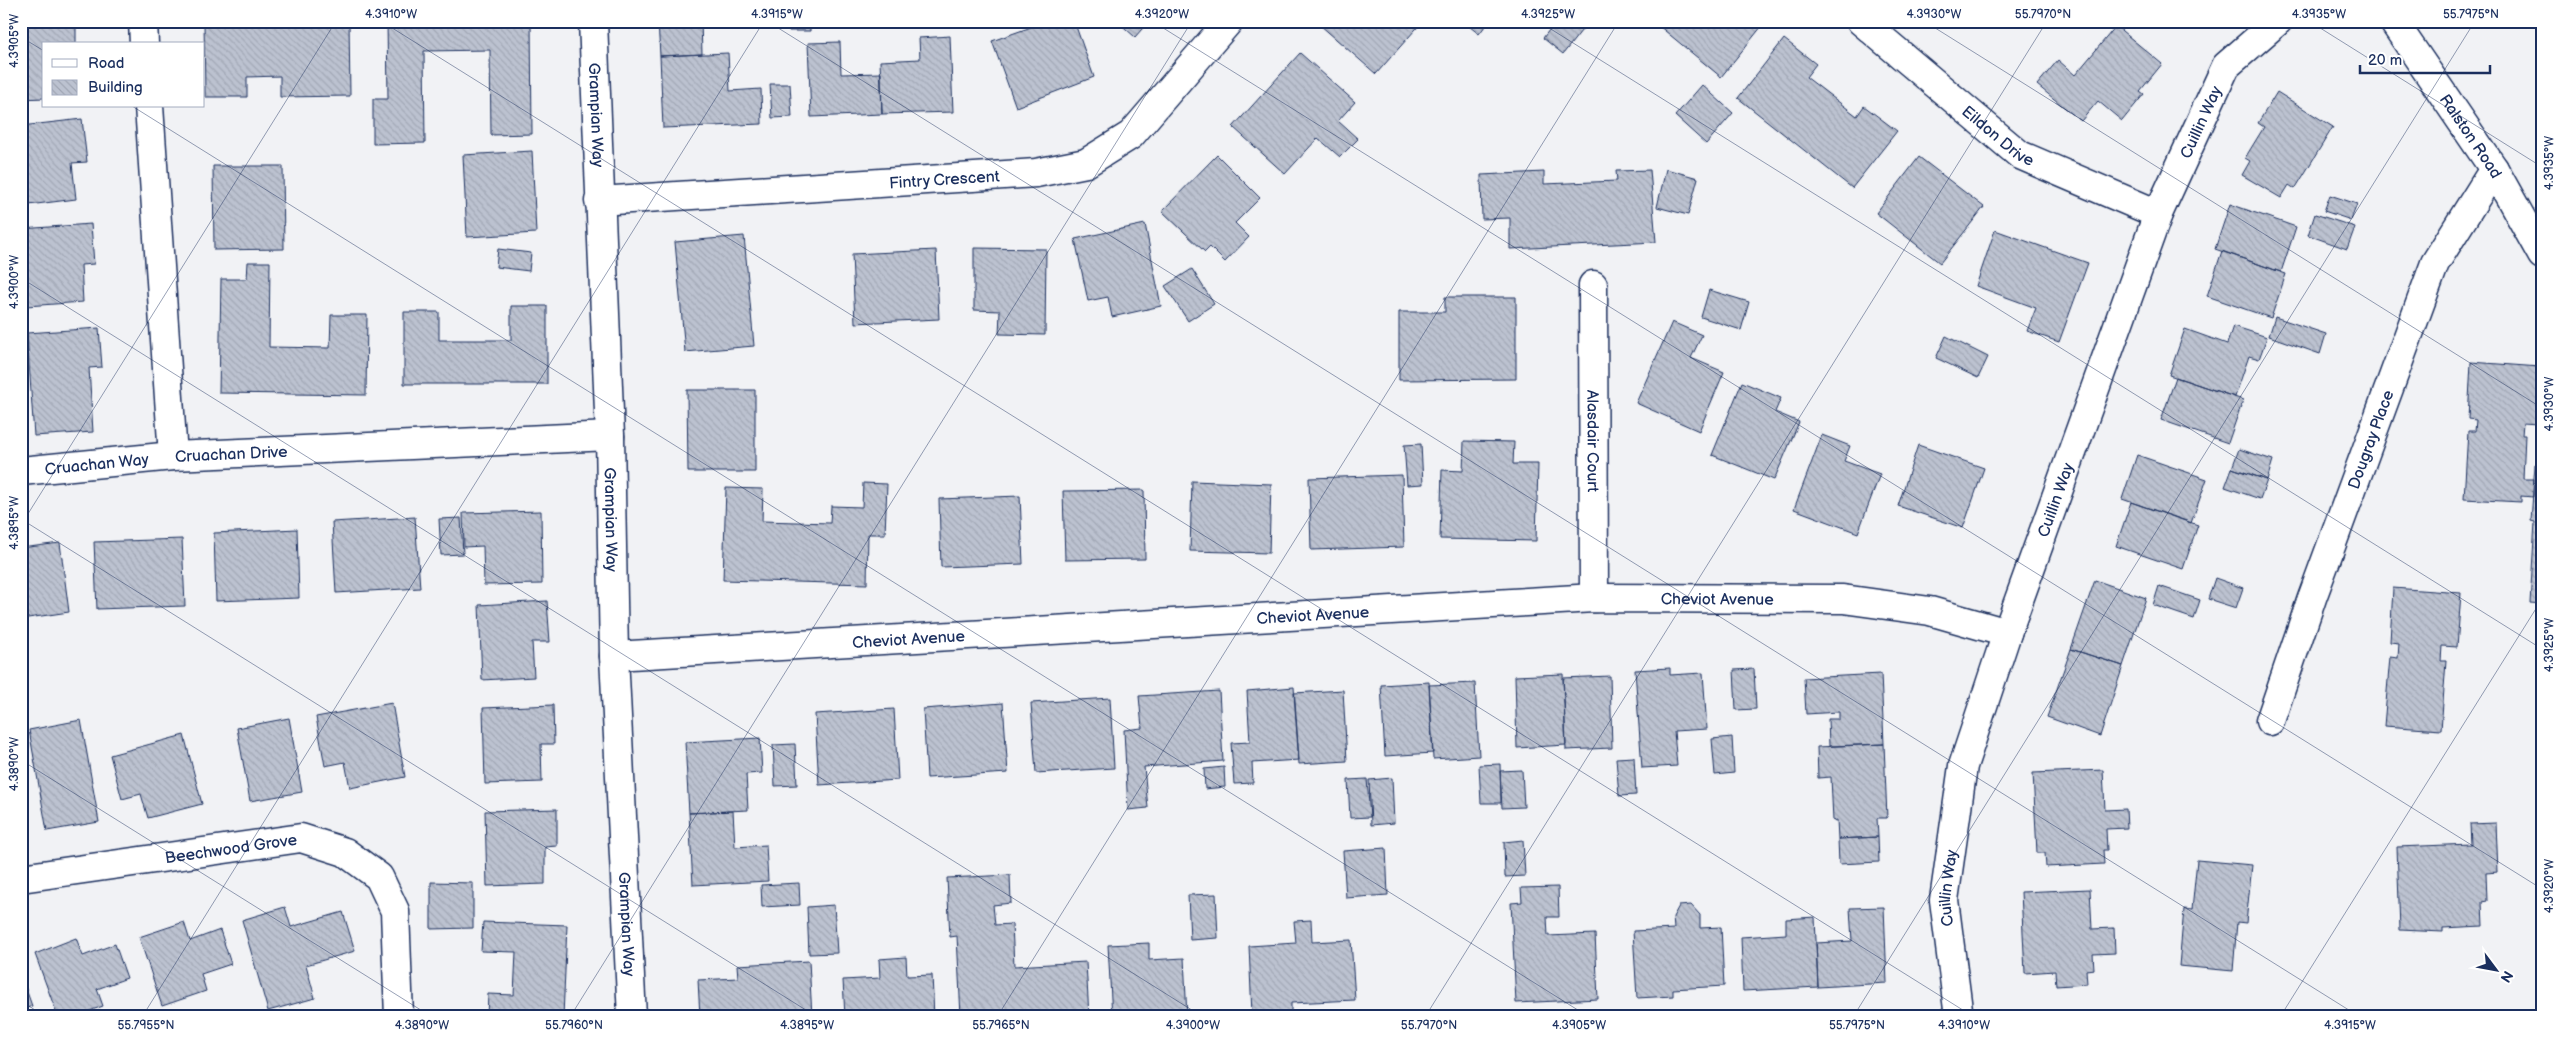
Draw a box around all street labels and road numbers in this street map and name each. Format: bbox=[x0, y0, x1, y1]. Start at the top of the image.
street label: Grampian Way bbox=[584, 62, 607, 168]
street label: Cuillin Way bbox=[2177, 83, 2227, 162]
street label: Ralston Road bbox=[2435, 91, 2505, 182]
street label: Eildon Drive bbox=[1958, 102, 2037, 171]
street label: Fintry Crescent bbox=[889, 167, 1000, 193]
street label: Dougray Place bbox=[2345, 387, 2399, 492]
street label: Alasdair Court bbox=[1582, 390, 1602, 492]
street label: Cruachan Drive bbox=[175, 443, 288, 467]
street label: Cruachan Way bbox=[44, 450, 150, 480]
street label: Cuillin Way bbox=[2034, 460, 2079, 540]
street label: Grampian Way bbox=[600, 467, 620, 573]
street label: Cheviot Avenue bbox=[1661, 590, 1774, 610]
street label: Cheviot Avenue bbox=[1256, 603, 1370, 629]
street label: Cheviot Avenue bbox=[852, 627, 966, 653]
street label: Beechwood Grove bbox=[164, 831, 299, 868]
street label: Cuillin Way bbox=[1936, 848, 1962, 928]
street label: Grampian Way bbox=[614, 872, 638, 978]

